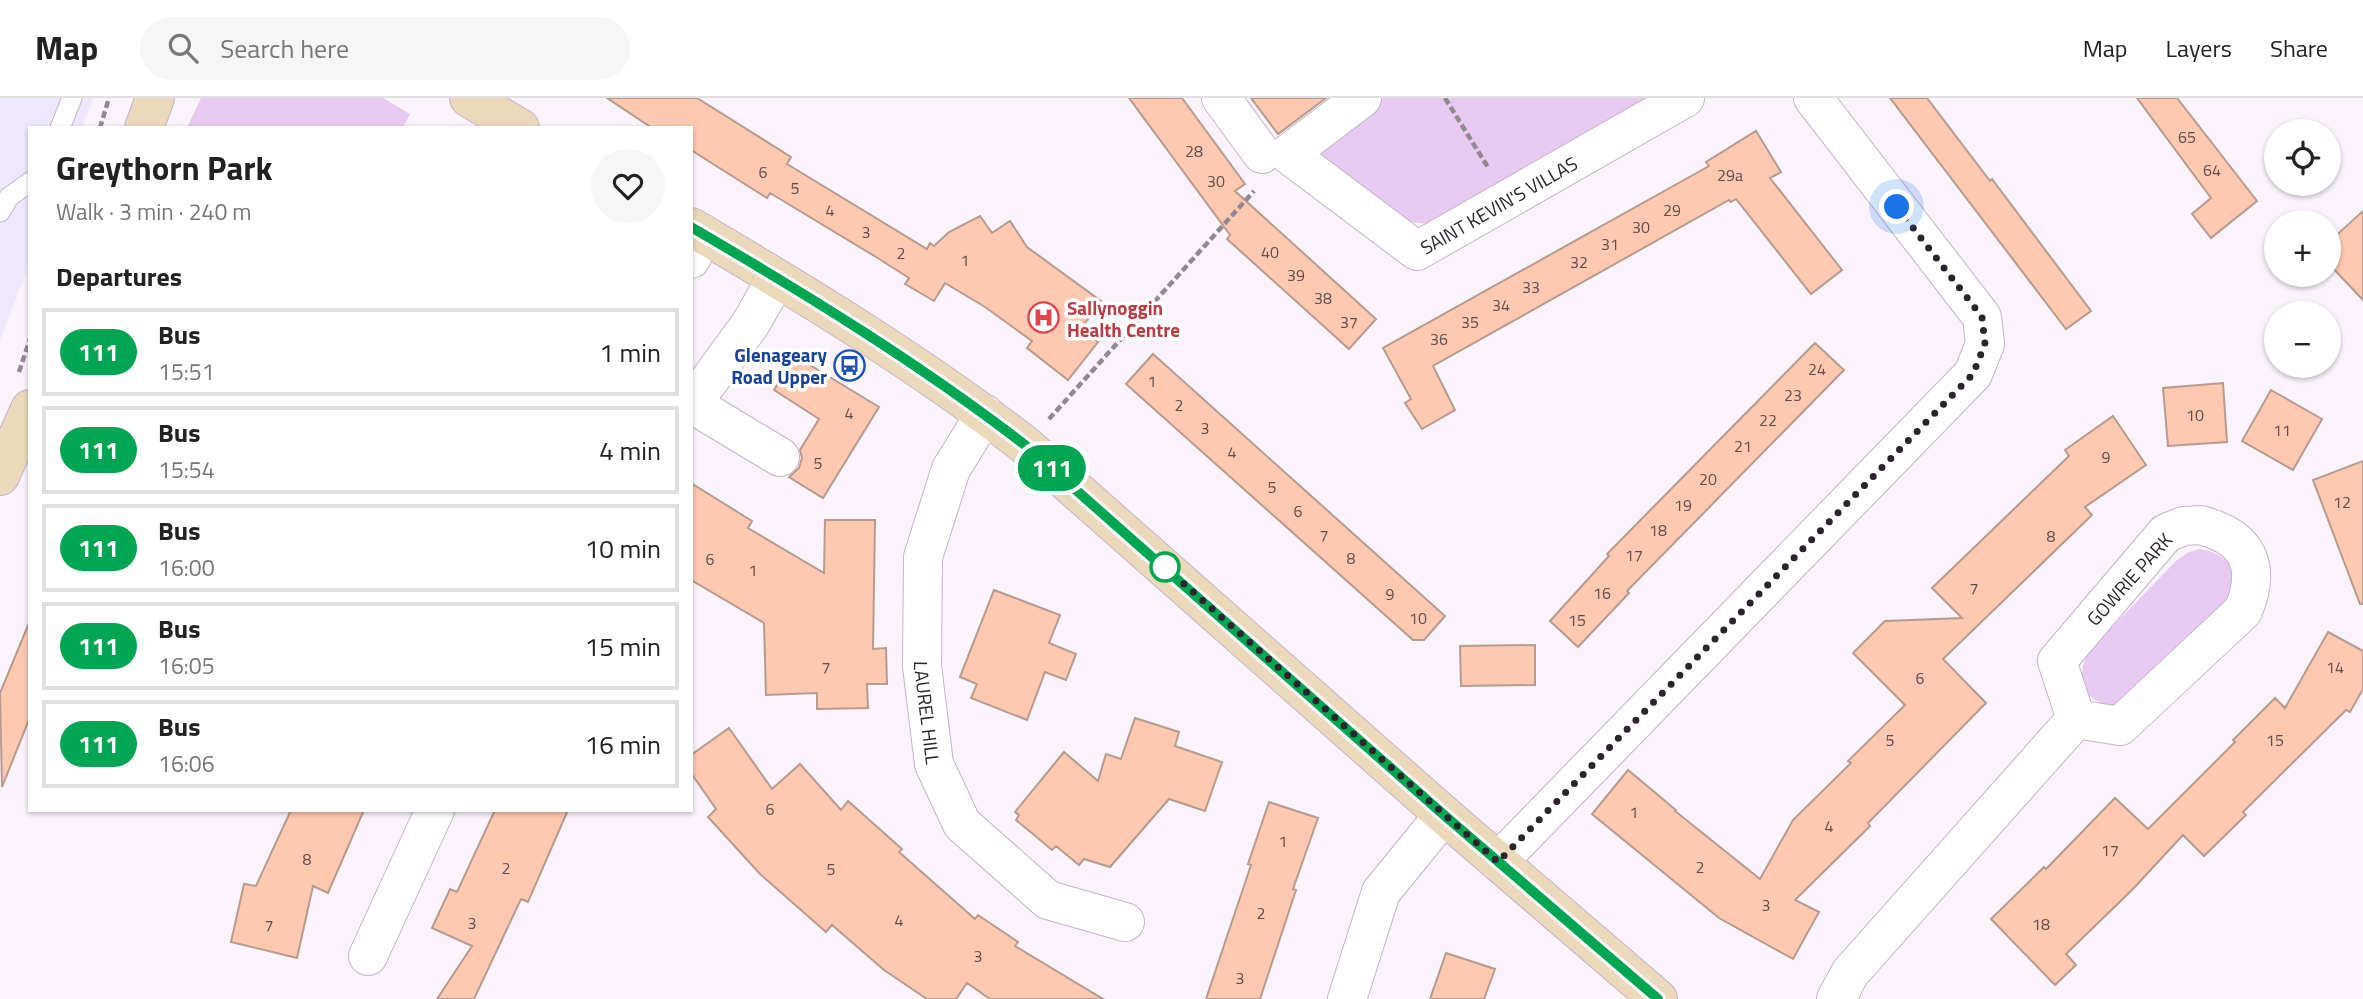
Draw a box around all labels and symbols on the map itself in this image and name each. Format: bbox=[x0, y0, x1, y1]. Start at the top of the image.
house number: 65 bbox=[2178, 125, 2196, 149]
house number: 28 bbox=[1185, 139, 1203, 163]
street label: SAINT KEVIN'S VILLAS bbox=[1414, 148, 1583, 261]
house number: 64 bbox=[2203, 158, 2221, 182]
house number: 6 bbox=[759, 160, 768, 184]
house number: 29a bbox=[1717, 163, 1743, 187]
house number: 30 bbox=[1207, 169, 1225, 193]
house number: 5 bbox=[791, 176, 800, 200]
your location bbox=[1879, 189, 1914, 224]
house number: 4 bbox=[826, 198, 835, 222]
house number: 29 bbox=[1663, 198, 1681, 222]
house number: 30 bbox=[1632, 215, 1650, 239]
house number: 3 bbox=[862, 220, 870, 244]
house number: 31 bbox=[1601, 232, 1619, 256]
house number: 40 bbox=[1261, 240, 1279, 264]
house number: 2 bbox=[897, 241, 905, 265]
house number: 1 bbox=[961, 248, 969, 272]
house number: 32 bbox=[1570, 250, 1588, 274]
house number: 39 bbox=[1287, 263, 1305, 287]
house number: 33 bbox=[1522, 275, 1540, 299]
house number: 38 bbox=[1314, 286, 1332, 310]
place label: Sallynoggin Health Centre bbox=[1067, 293, 1180, 344]
house number: 34 bbox=[1492, 293, 1510, 317]
hospital icon: Sallynoggin Health Centre bbox=[1027, 301, 1061, 335]
house number: 37 bbox=[1340, 310, 1358, 334]
house number: 35 bbox=[1461, 310, 1479, 334]
house number: 36 bbox=[1430, 327, 1448, 351]
place label: Glenageary Road Upper bbox=[731, 340, 827, 391]
bus stop icon: Glenageary Road Upper bbox=[833, 348, 867, 382]
house number: 24 bbox=[1808, 357, 1826, 381]
house number: 1 bbox=[1148, 369, 1156, 393]
house number: 23 bbox=[1784, 383, 1802, 407]
house number: 2 bbox=[1175, 393, 1183, 417]
house number: 4 bbox=[845, 401, 854, 425]
house number: 10 bbox=[2186, 403, 2204, 427]
house number: 22 bbox=[1759, 408, 1777, 432]
house number: 3 bbox=[1201, 416, 1209, 440]
house number: 11 bbox=[2273, 418, 2291, 442]
house number: 21 bbox=[1734, 434, 1752, 458]
house number: 4 bbox=[1228, 440, 1237, 464]
line badge: 111 bbox=[1012, 445, 1092, 491]
house number: 9 bbox=[2102, 445, 2111, 469]
house number: 5 bbox=[814, 451, 823, 475]
house number: 20 bbox=[1699, 467, 1717, 491]
house number: 5 bbox=[1268, 475, 1277, 499]
house number: 12 bbox=[2333, 490, 2351, 514]
house number: 19 bbox=[1674, 493, 1692, 517]
house number: 6 bbox=[1294, 499, 1303, 523]
house number: 18 bbox=[1649, 518, 1667, 542]
house number: 7 bbox=[1320, 523, 1328, 547]
house number: 8 bbox=[2047, 524, 2056, 548]
street label: GOWRIE PARK bbox=[2079, 526, 2179, 632]
house number: 17 bbox=[1625, 543, 1643, 567]
house number: 8 bbox=[1347, 546, 1356, 570]
house number: 6 bbox=[706, 547, 715, 571]
unlabelled marker bbox=[1150, 552, 1180, 582]
house number: 1 bbox=[749, 558, 757, 582]
house number: 7 bbox=[1970, 576, 1978, 600]
house number: 16 bbox=[1593, 581, 1611, 605]
house number: 9 bbox=[1386, 582, 1395, 606]
house number: 10 bbox=[1409, 606, 1427, 630]
house number: 15 bbox=[1568, 608, 1586, 632]
house number: 7 bbox=[822, 655, 830, 679]
house number: 14 bbox=[2326, 655, 2344, 679]
street label: LAUREL HILL bbox=[907, 661, 948, 766]
house number: 6 bbox=[1916, 666, 1925, 690]
house number: 5 bbox=[1886, 728, 1895, 752]
house number: 15 bbox=[2266, 728, 2284, 752]
house number: 6 bbox=[766, 797, 775, 821]
house number: 1 bbox=[1630, 800, 1638, 824]
house number: 4 bbox=[1825, 814, 1834, 838]
house number: 1 bbox=[1279, 829, 1287, 853]
house number: 17 bbox=[2101, 838, 2119, 862]
house number: 8 bbox=[303, 847, 312, 871]
house number: 2 bbox=[1696, 855, 1704, 879]
house number: 2 bbox=[502, 856, 510, 880]
house number: 5 bbox=[827, 857, 836, 881]
house number: 3 bbox=[1762, 893, 1770, 917]
house number: 2 bbox=[1257, 901, 1265, 925]
house number: 4 bbox=[895, 908, 904, 932]
house number: 3 bbox=[468, 911, 476, 935]
house number: 18 bbox=[2032, 912, 2050, 936]
house number: 7 bbox=[265, 913, 273, 937]
house number: 3 bbox=[974, 944, 982, 968]
house number: 3 bbox=[1236, 966, 1244, 990]

